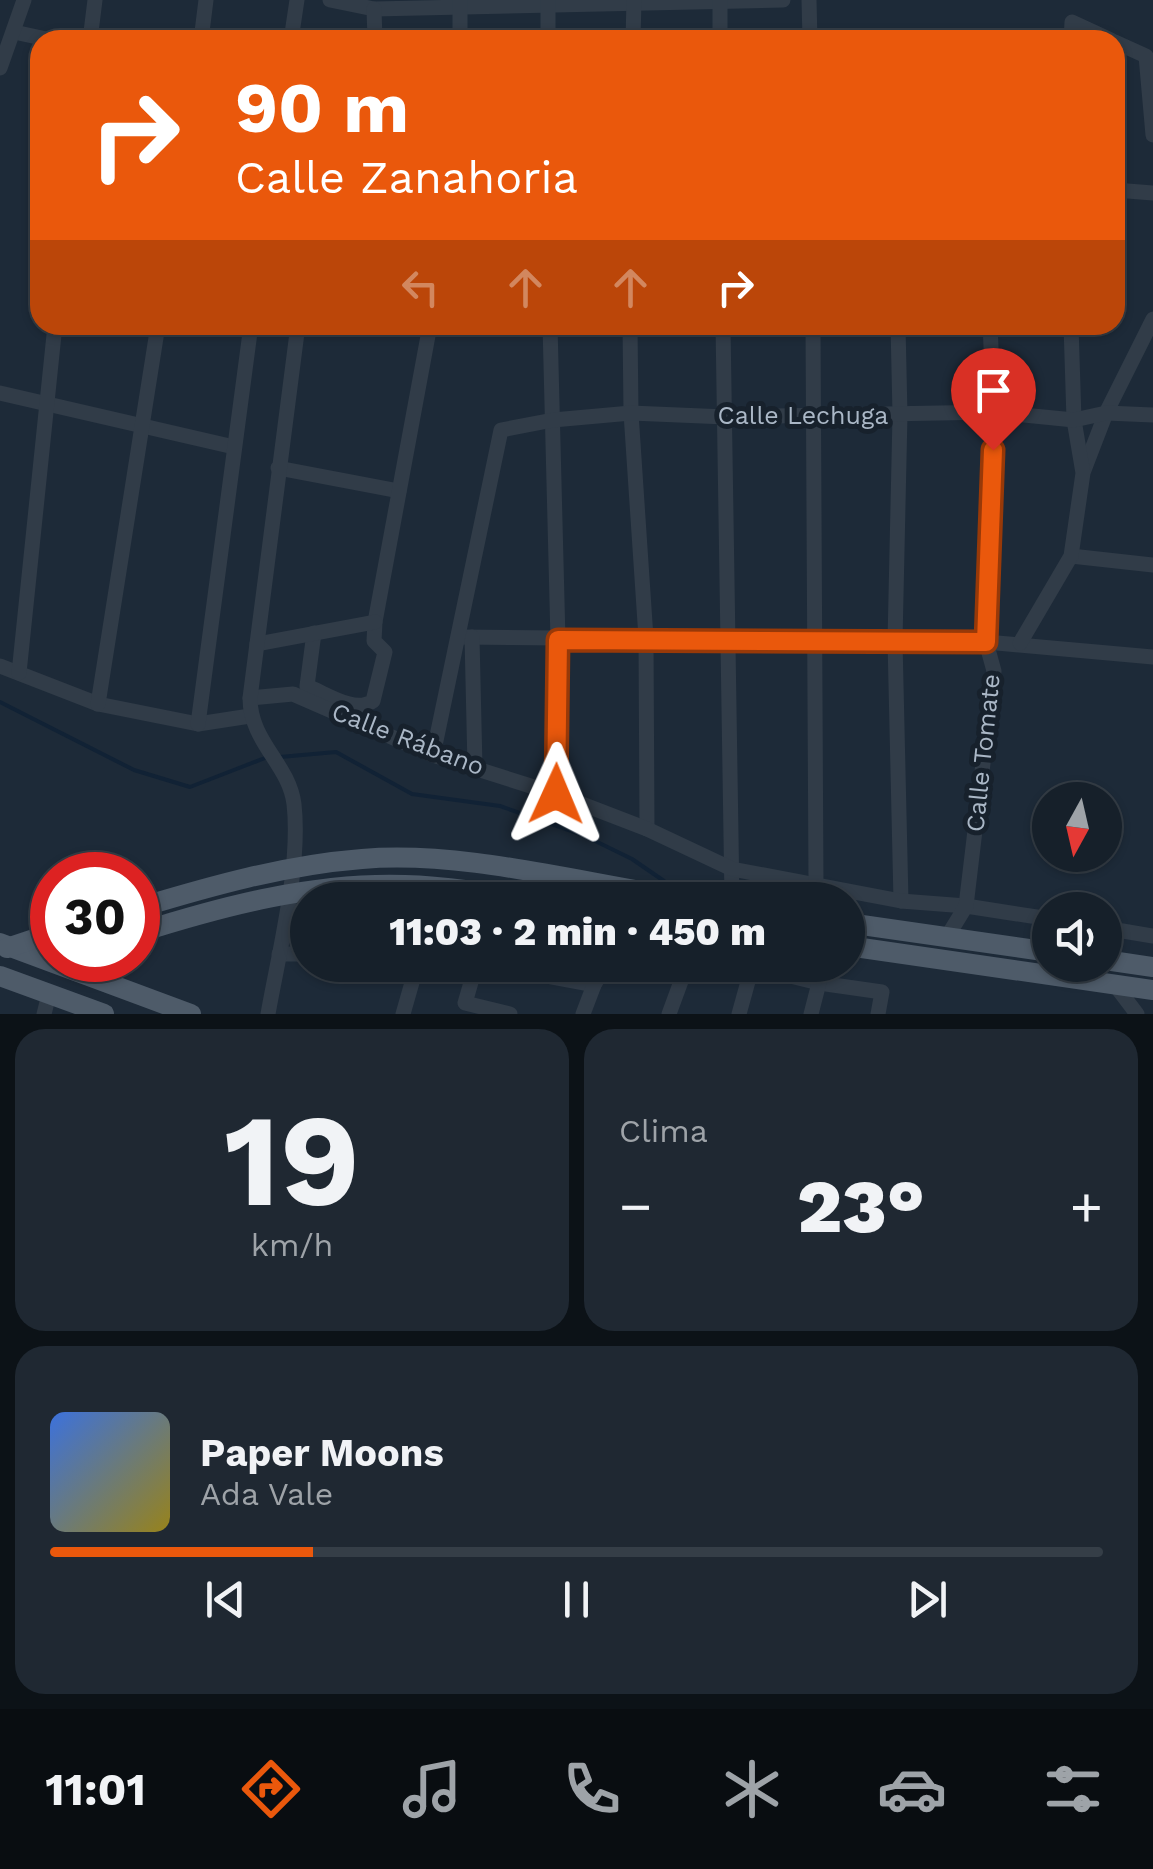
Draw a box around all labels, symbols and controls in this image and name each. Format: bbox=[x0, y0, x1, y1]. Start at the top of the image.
text: 90 m bbox=[235, 67, 409, 149]
icon: right bbox=[70, 70, 200, 200]
text: Calle Zanahoria bbox=[235, 151, 578, 204]
icon: left bbox=[393, 260, 448, 315]
icon: ahead bbox=[498, 260, 553, 315]
icon: ahead bbox=[603, 260, 658, 315]
icon: right bbox=[708, 260, 763, 315]
pin bbox=[951, 348, 1036, 451]
icon: arrive bbox=[966, 363, 1021, 418]
street label: Calle Lechuga bbox=[718, 401, 888, 430]
street label: Calle Tomate bbox=[960, 673, 1006, 833]
street label: Calle Rábano bbox=[328, 697, 488, 781]
position arrow bbox=[504, 742, 608, 846]
north arrow bbox=[1032, 782, 1122, 872]
map controls bbox=[1032, 782, 1122, 982]
speed limit sign: 30 bbox=[30, 852, 160, 982]
button: sound bbox=[1032, 892, 1122, 982]
text: 11:03 · 2 min · 450 m bbox=[389, 910, 766, 954]
text: 19 bbox=[224, 1084, 360, 1237]
text: Clima bbox=[619, 1112, 708, 1150]
text: 23° bbox=[797, 1162, 925, 1250]
text: − bbox=[619, 1174, 652, 1238]
text: + bbox=[1070, 1174, 1103, 1238]
text: km/h bbox=[251, 1226, 333, 1264]
text: Paper Moons bbox=[200, 1431, 444, 1475]
text: Ada Vale bbox=[200, 1475, 333, 1513]
icon: previous bbox=[198, 1572, 253, 1627]
icon: pause bbox=[549, 1572, 604, 1627]
icon: next bbox=[900, 1572, 955, 1627]
icon: directions bbox=[236, 1754, 306, 1824]
icon: music bbox=[397, 1754, 467, 1824]
icon: phone bbox=[557, 1754, 627, 1824]
icon: climate bbox=[717, 1754, 787, 1824]
icon: car bbox=[877, 1754, 947, 1824]
icon: filters bbox=[1038, 1754, 1108, 1824]
text: 11:01 bbox=[45, 1763, 146, 1816]

